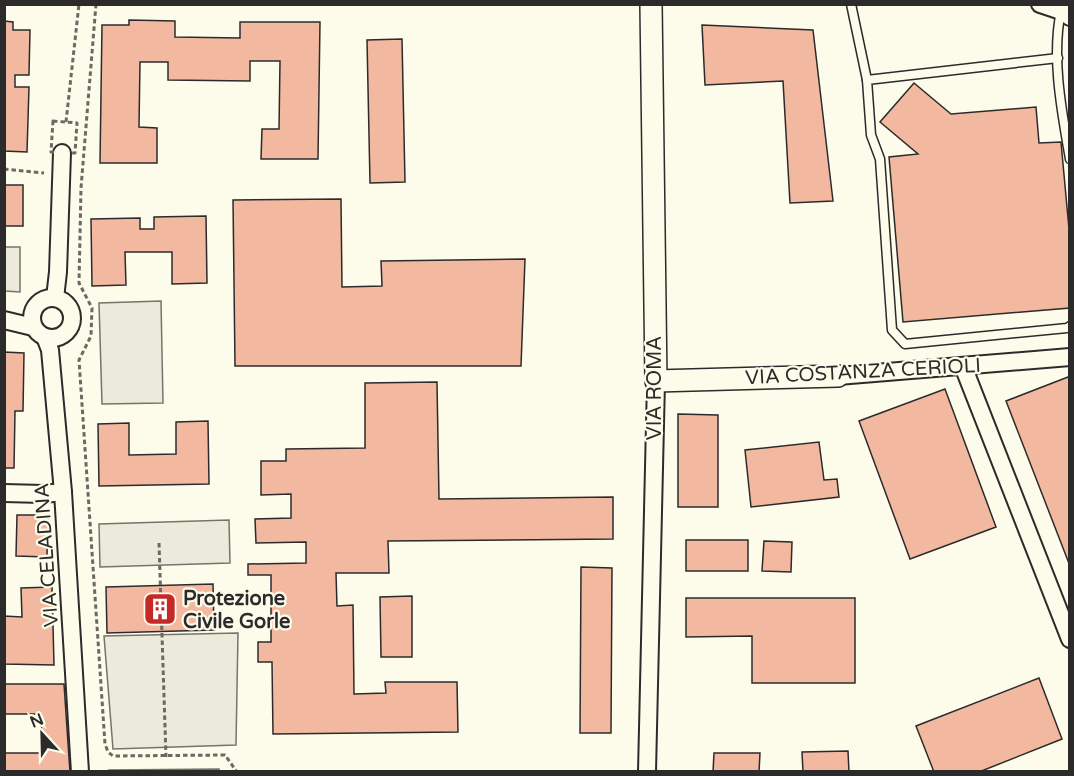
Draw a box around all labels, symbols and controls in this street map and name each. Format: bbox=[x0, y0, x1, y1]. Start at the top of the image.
street label: VIA ROMA bbox=[643, 336, 667, 440]
street label: VIA COSTANZA CERIOLI bbox=[745, 354, 981, 390]
street label: VIA CELADINA bbox=[30, 482, 64, 628]
place label: Protezione Civile Gorle bbox=[183, 587, 290, 634]
building icon: Protezione Civile Gorle bbox=[142, 591, 178, 627]
north arrow bbox=[12, 704, 72, 764]
text: N bbox=[27, 709, 46, 733]

